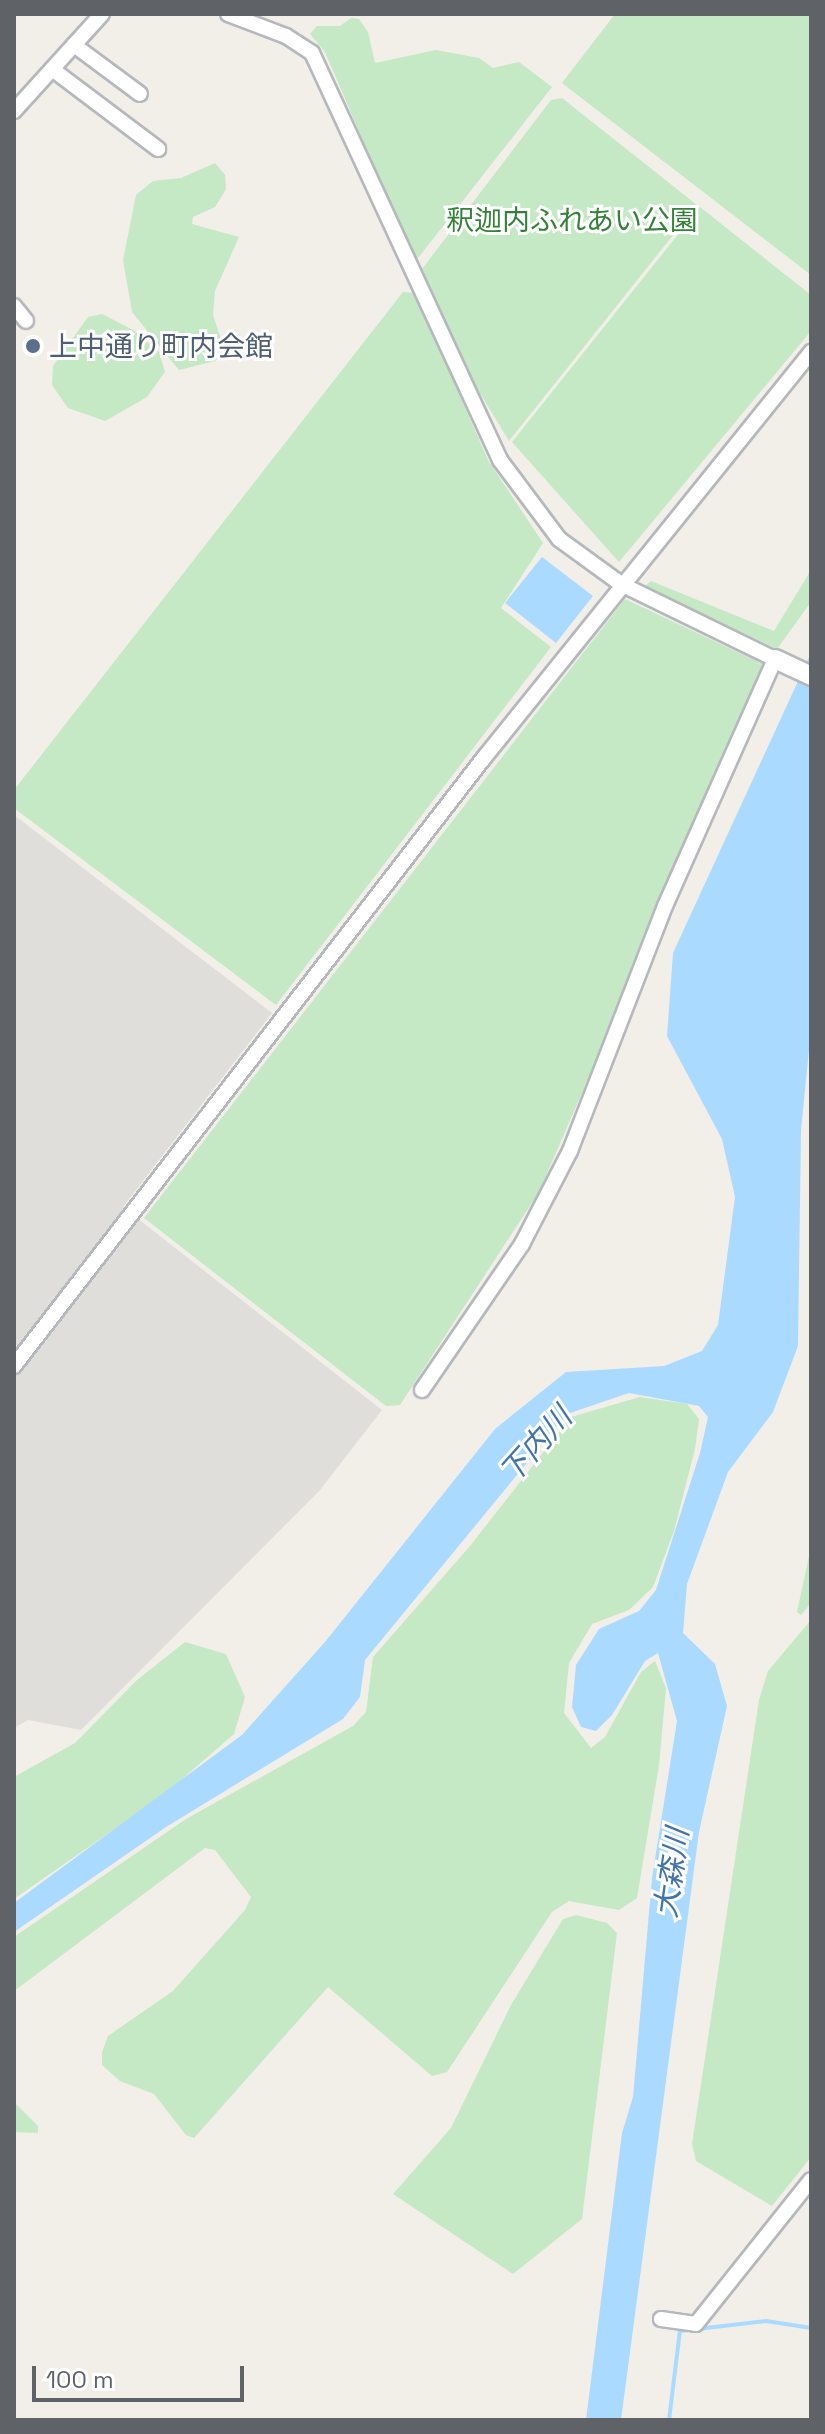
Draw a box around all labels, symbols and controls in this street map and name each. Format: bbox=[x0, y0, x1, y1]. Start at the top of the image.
park label: 釈迦内ふれあい公園 bbox=[446, 203, 698, 237]
place label: 上中通り町内会館 bbox=[49, 329, 273, 363]
marker: 上中通り町内会館 bbox=[24, 337, 42, 355]
water label: 下内川 bbox=[493, 1400, 579, 1490]
water label: 大森川 bbox=[648, 1826, 696, 1920]
scale bar bbox=[36, 2350, 248, 2400]
text: 100 m bbox=[46, 2364, 114, 2395]

